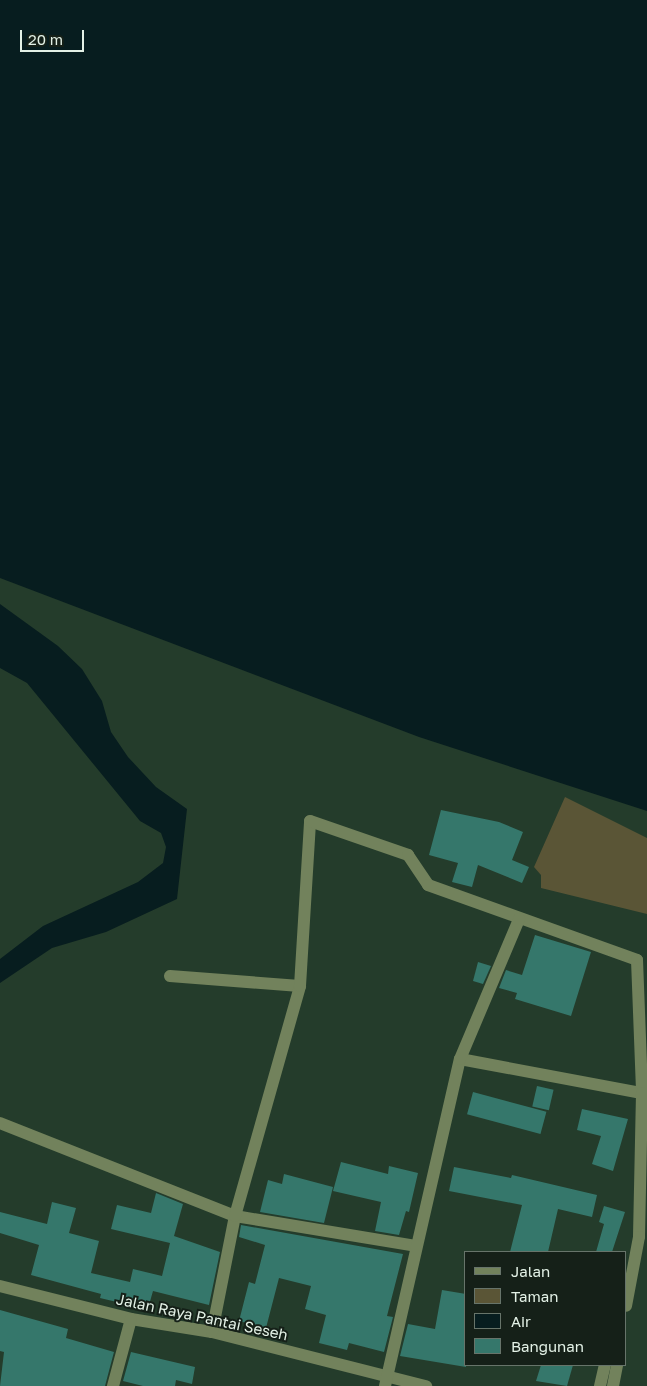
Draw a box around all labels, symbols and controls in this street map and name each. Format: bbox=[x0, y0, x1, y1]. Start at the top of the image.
scale bar bbox=[22, 20, 86, 52]
text: 20 m bbox=[28, 30, 63, 48]
legend bbox=[464, 1251, 627, 1366]
text: Jalan bbox=[511, 1262, 550, 1280]
text: Taman bbox=[511, 1287, 558, 1305]
street label: Jalan Raya Pantai Seseh bbox=[114, 1290, 290, 1344]
text: Air bbox=[511, 1312, 531, 1330]
text: Bangunan bbox=[511, 1337, 584, 1355]

